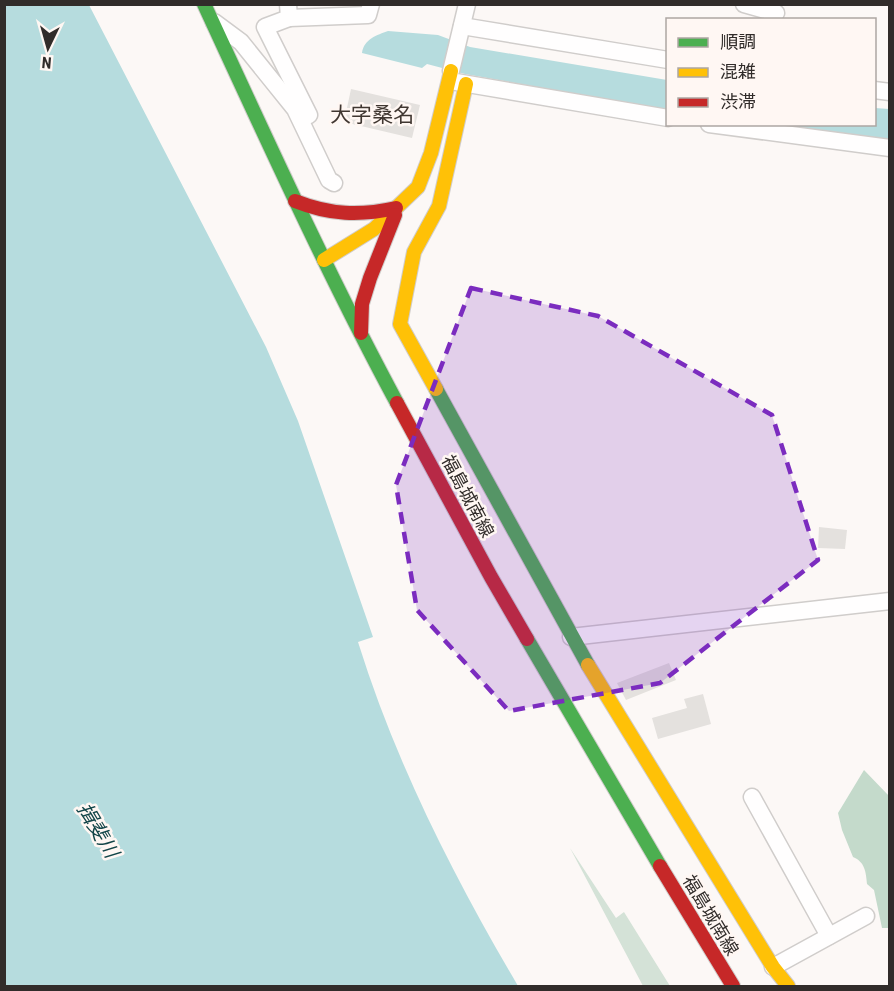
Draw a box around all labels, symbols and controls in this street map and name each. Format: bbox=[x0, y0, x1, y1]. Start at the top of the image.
north arrow bbox=[18, 18, 78, 78]
legend bbox=[666, 18, 876, 126]
text: 順調 bbox=[720, 31, 756, 52]
text: N bbox=[41, 53, 52, 72]
text: 混雑 bbox=[720, 61, 756, 82]
text: 渋滞 bbox=[720, 91, 756, 112]
district label: 大字桑名 bbox=[330, 103, 414, 127]
street label: 福島城南線 bbox=[438, 451, 498, 541]
water label: 揖斐川 bbox=[72, 798, 125, 864]
street label: 福島城南線 bbox=[679, 871, 743, 959]

